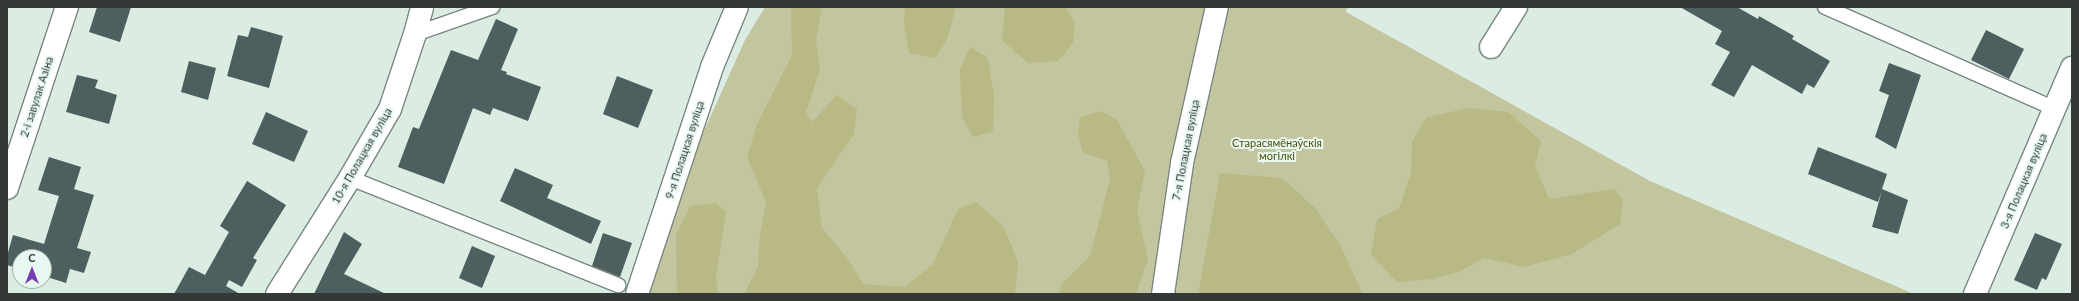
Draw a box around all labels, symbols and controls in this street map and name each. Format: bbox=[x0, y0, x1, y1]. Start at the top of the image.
street label: 2-і завулак Азіна bbox=[18, 55, 56, 139]
street label: 9-я Полацкая вуліца bbox=[663, 99, 707, 201]
street label: 7-я Полацкая вуліца bbox=[1170, 99, 1202, 201]
street label: 10-я Полацкая вуліца bbox=[329, 106, 395, 206]
street label: 3-я Полацкая вуліца bbox=[1998, 131, 2050, 231]
park label: Старасямёнаўскія могілкі bbox=[1232, 137, 1322, 163]
north arrow bbox=[12, 249, 52, 289]
text: С bbox=[28, 251, 36, 264]

